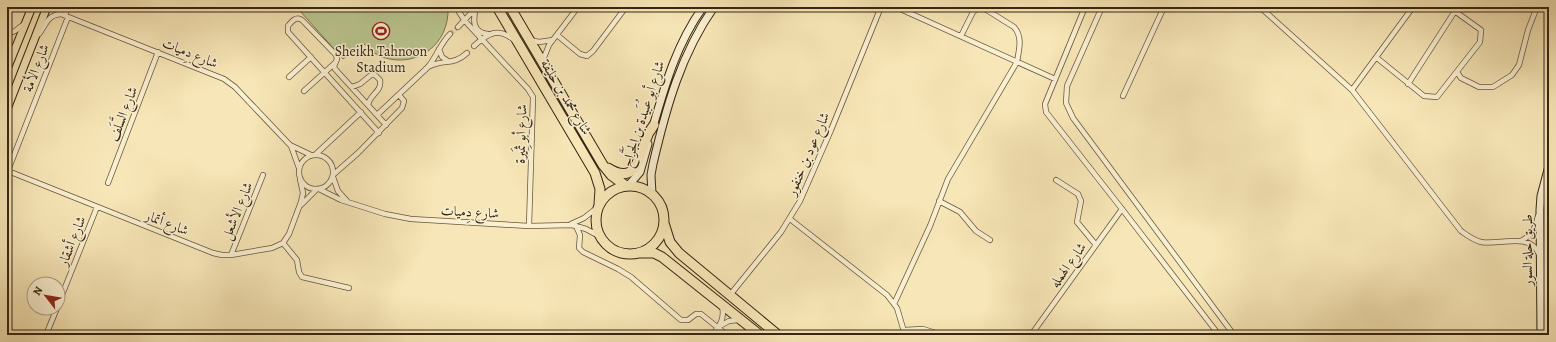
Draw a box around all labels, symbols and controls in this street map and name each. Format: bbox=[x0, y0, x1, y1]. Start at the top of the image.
sports icon: Sheikh Tahnoon Stadium bbox=[371, 21, 391, 41]
street label: شارع دِميات bbox=[159, 33, 221, 75]
street label: شارع الأمة bbox=[17, 41, 56, 95]
place label: Sheikh Tahnoon Stadium bbox=[335, 42, 428, 77]
street label: شارع محمد بن خليفة bbox=[534, 56, 596, 139]
street label: شارع أبو عُبَيدة بن الجَرَّاح bbox=[614, 57, 672, 171]
street label: شارع السَّلَف bbox=[101, 83, 144, 145]
street label: شارع أبو ثِمَيرة bbox=[509, 104, 534, 164]
street label: شارع عود بن خنفور bbox=[781, 109, 836, 201]
street label: شارع الأشعل bbox=[216, 179, 259, 244]
street label: شارع دِميات bbox=[440, 201, 500, 225]
street label: شارع أتمار bbox=[140, 204, 192, 242]
street label: شارع أشقار bbox=[52, 213, 92, 271]
street label: طريق حلة السور bbox=[1518, 214, 1537, 288]
street label: شارع الهمله bbox=[1045, 239, 1092, 293]
north arrow bbox=[26, 276, 66, 316]
text: N bbox=[29, 284, 46, 298]

